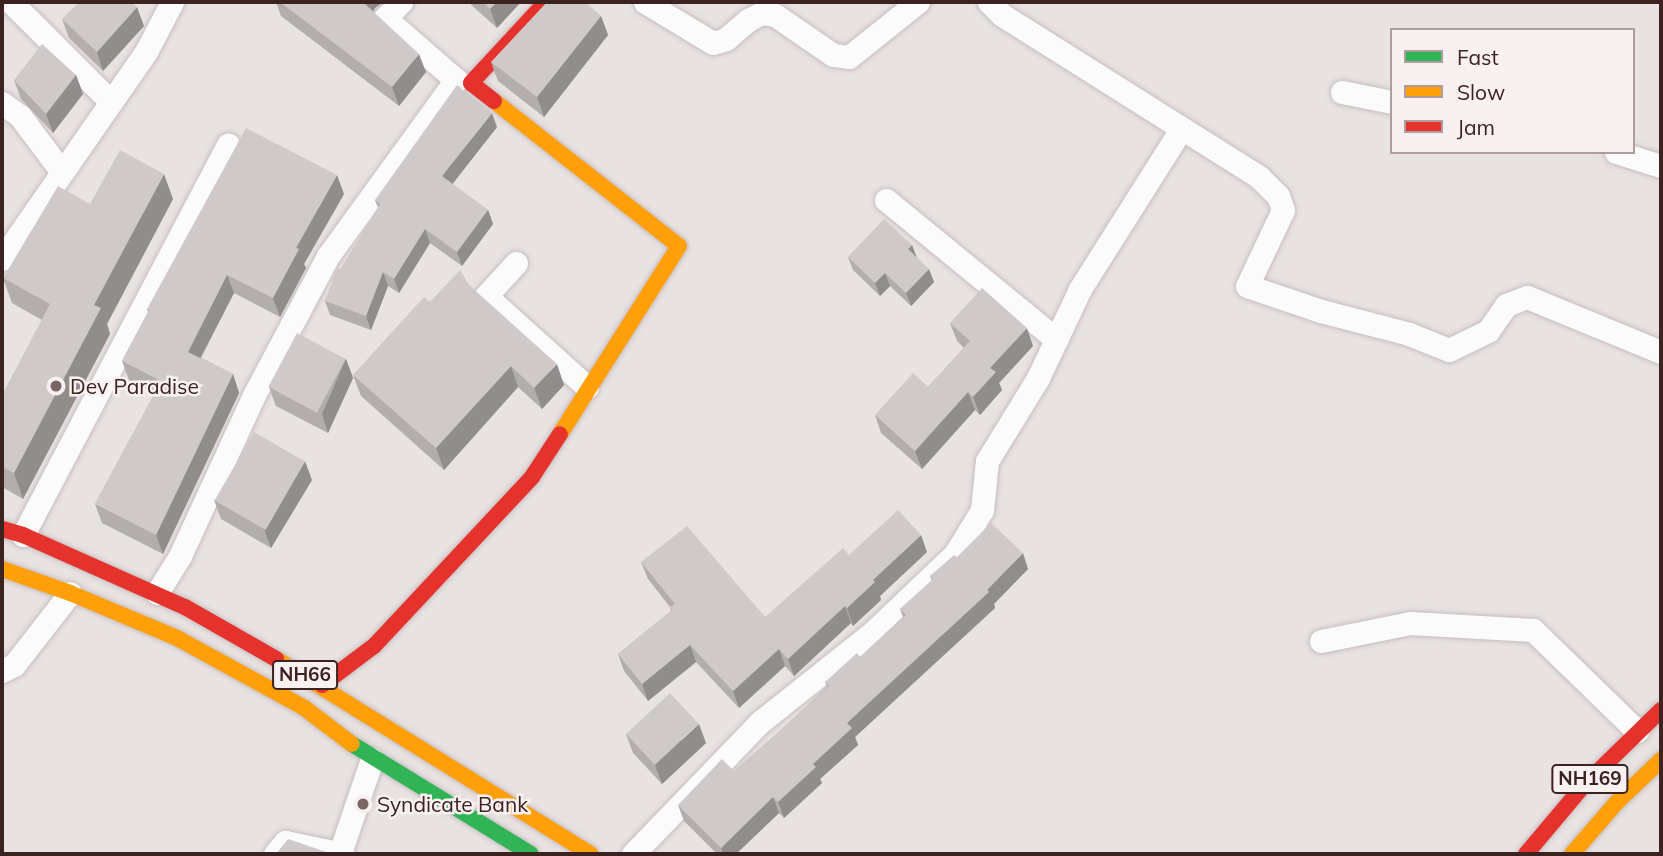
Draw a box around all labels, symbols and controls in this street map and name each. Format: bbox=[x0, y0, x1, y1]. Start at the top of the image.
legend bbox=[1390, 28, 1635, 154]
text: Fast bbox=[1457, 44, 1499, 70]
text: Slow bbox=[1457, 79, 1505, 105]
text: Jam bbox=[1457, 114, 1495, 140]
place label: Dev Paradise bbox=[70, 373, 199, 399]
marker: Dev Paradise bbox=[48, 378, 64, 394]
road number: NH66 bbox=[272, 660, 338, 690]
road number: NH169 bbox=[1550, 764, 1630, 794]
place label: Syndicate Bank bbox=[377, 791, 528, 817]
marker: Syndicate Bank bbox=[355, 796, 371, 812]

